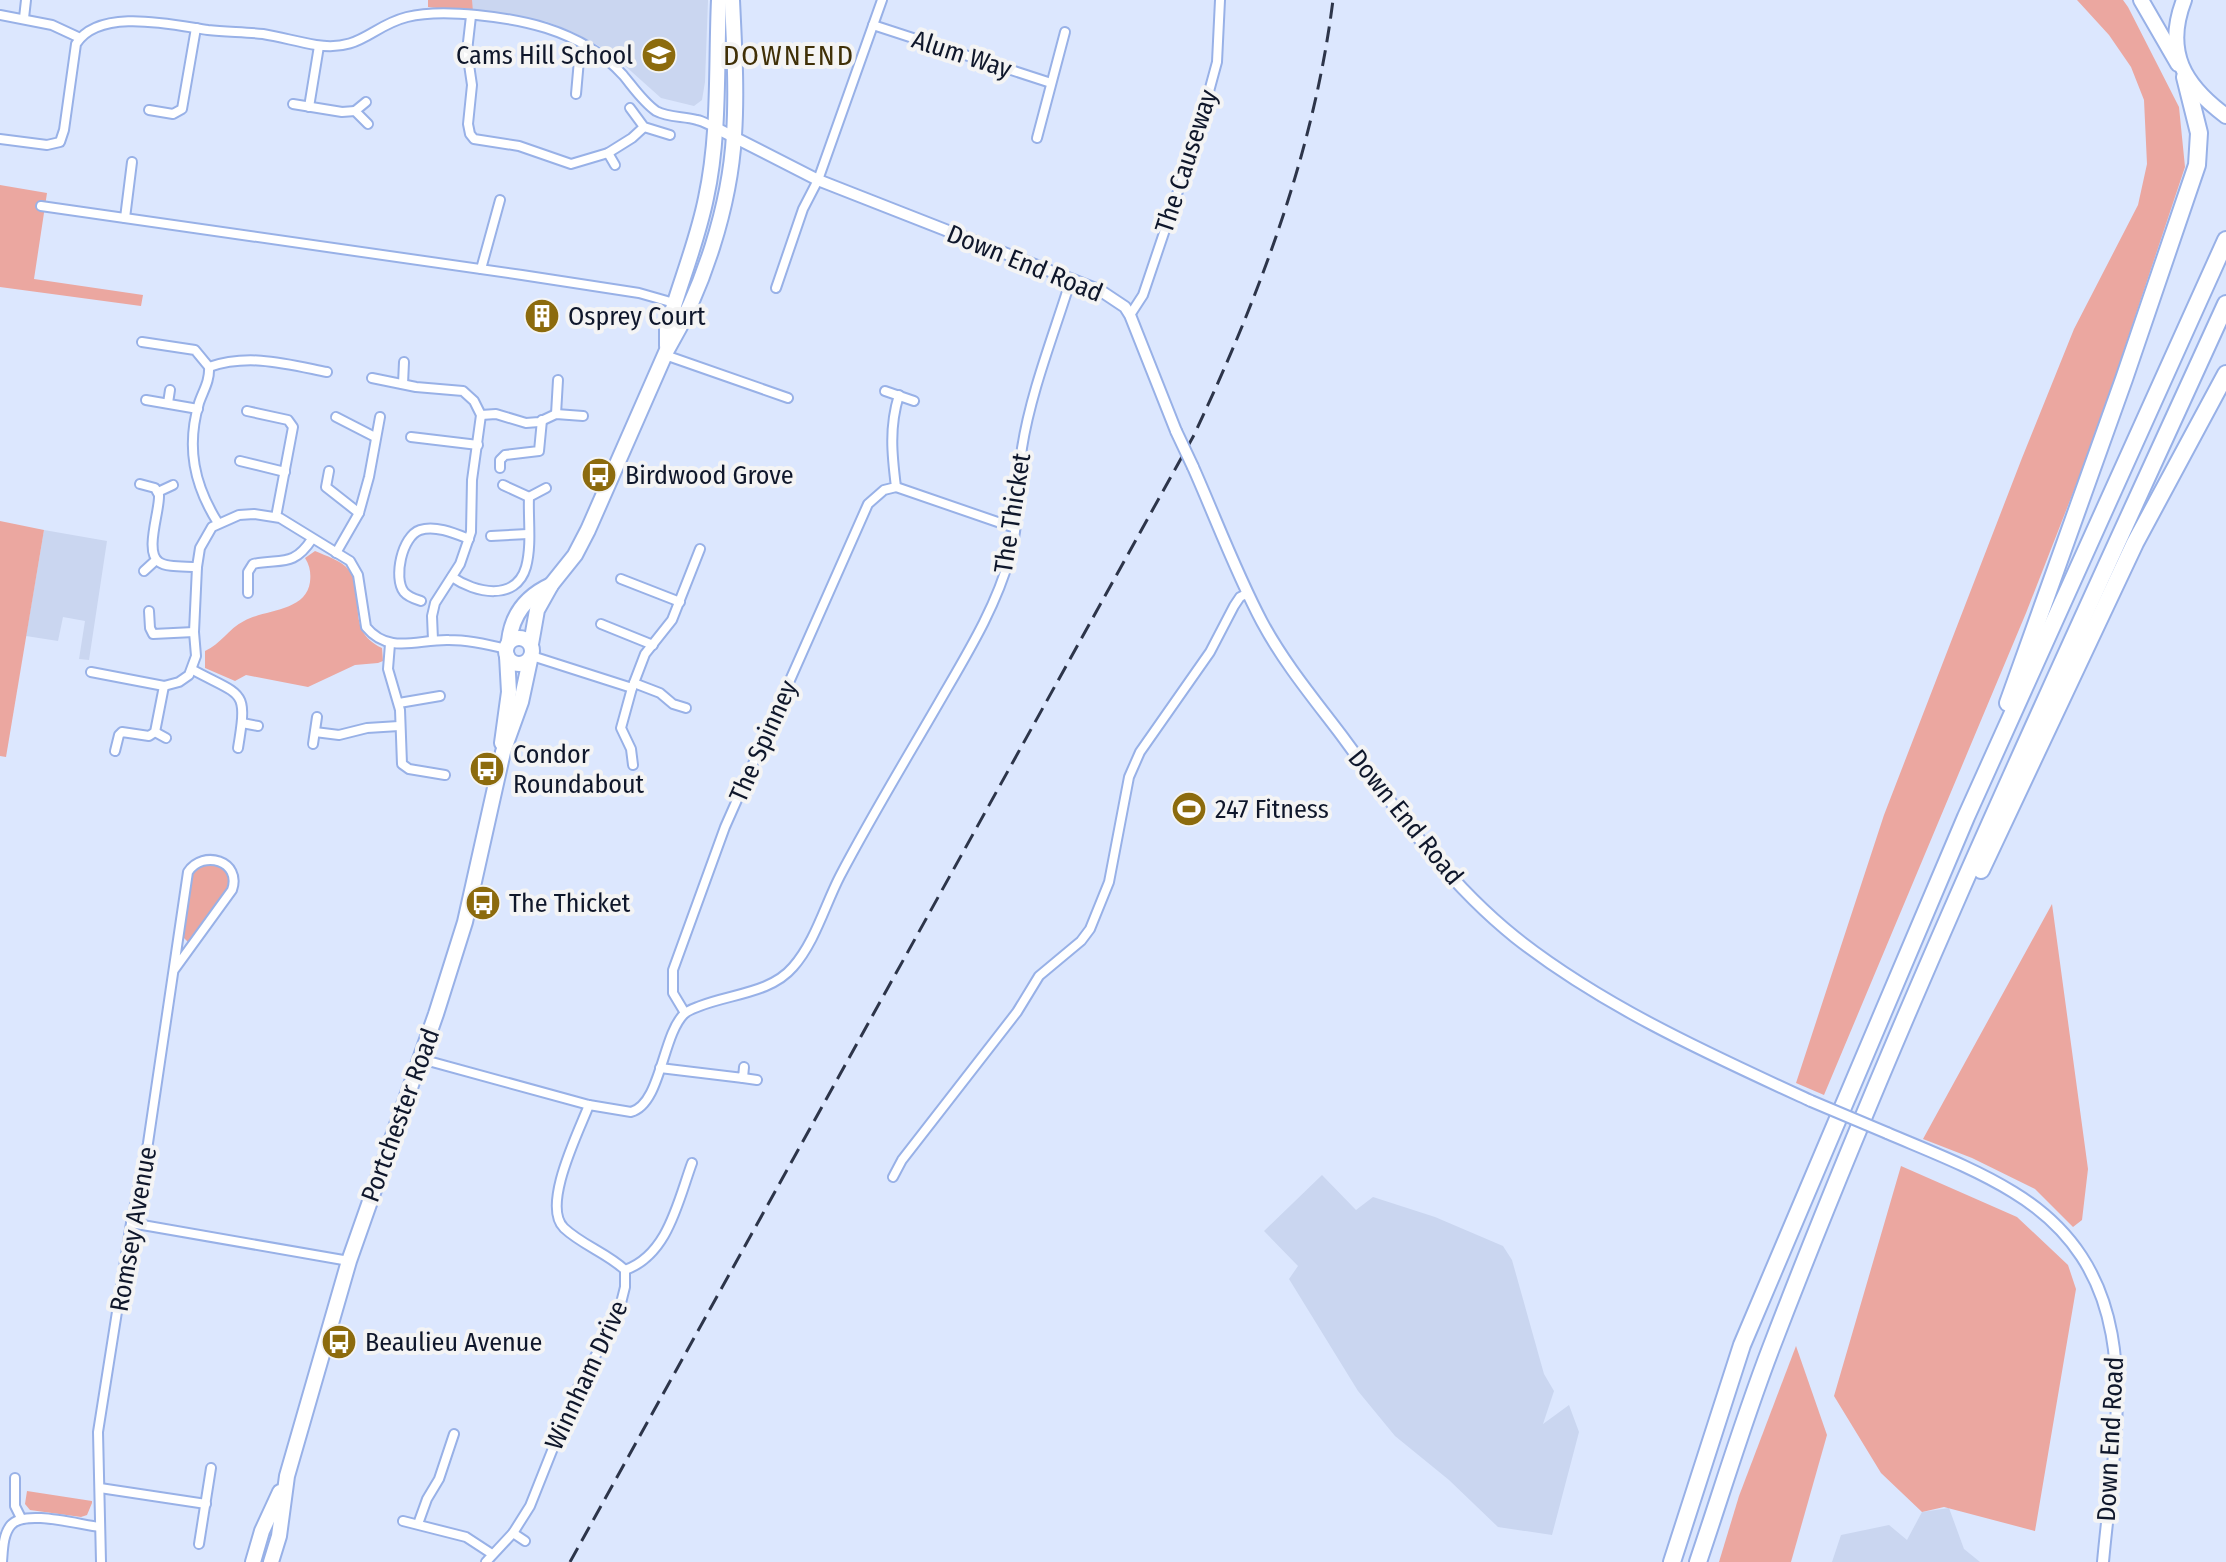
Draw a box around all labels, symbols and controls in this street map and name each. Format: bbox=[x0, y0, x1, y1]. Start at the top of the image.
street label: Alum Way bbox=[908, 24, 1016, 85]
school or university icon: Cams Hill School bbox=[640, 36, 678, 74]
district label: DOWNEND bbox=[723, 39, 855, 72]
place label: Cams Hill School bbox=[456, 40, 633, 71]
street label: The Causeway bbox=[1149, 85, 1224, 237]
street label: Down End Road bbox=[942, 218, 1107, 309]
building icon: Osprey Court bbox=[523, 297, 561, 335]
place label: Osprey Court bbox=[568, 301, 706, 332]
street label: The Thicket bbox=[988, 450, 1037, 575]
bus stop icon: Birdwood Grove bbox=[580, 456, 618, 494]
place label: Birdwood Grove bbox=[625, 460, 794, 491]
street label: The Spinney bbox=[723, 675, 804, 807]
place label: Condor Roundabout bbox=[513, 739, 645, 800]
street label: Down End Road bbox=[1342, 743, 1470, 891]
bus stop icon: Condor Roundabout bbox=[468, 750, 506, 788]
sports icon: 247 Fitness bbox=[1170, 790, 1208, 828]
place label: 247 Fitness bbox=[1215, 794, 1329, 825]
bus stop icon: The Thicket bbox=[464, 884, 502, 922]
place label: The Thicket bbox=[509, 888, 631, 919]
street label: Portchester Road bbox=[355, 1024, 446, 1206]
street label: Romsey Avenue bbox=[104, 1144, 163, 1314]
street label: Winnham Drive bbox=[538, 1296, 635, 1455]
bus stop icon: Beaulieu Avenue bbox=[320, 1323, 358, 1361]
place label: Beaulieu Avenue bbox=[365, 1327, 542, 1358]
street label: Down End Road bbox=[2091, 1356, 2130, 1522]

